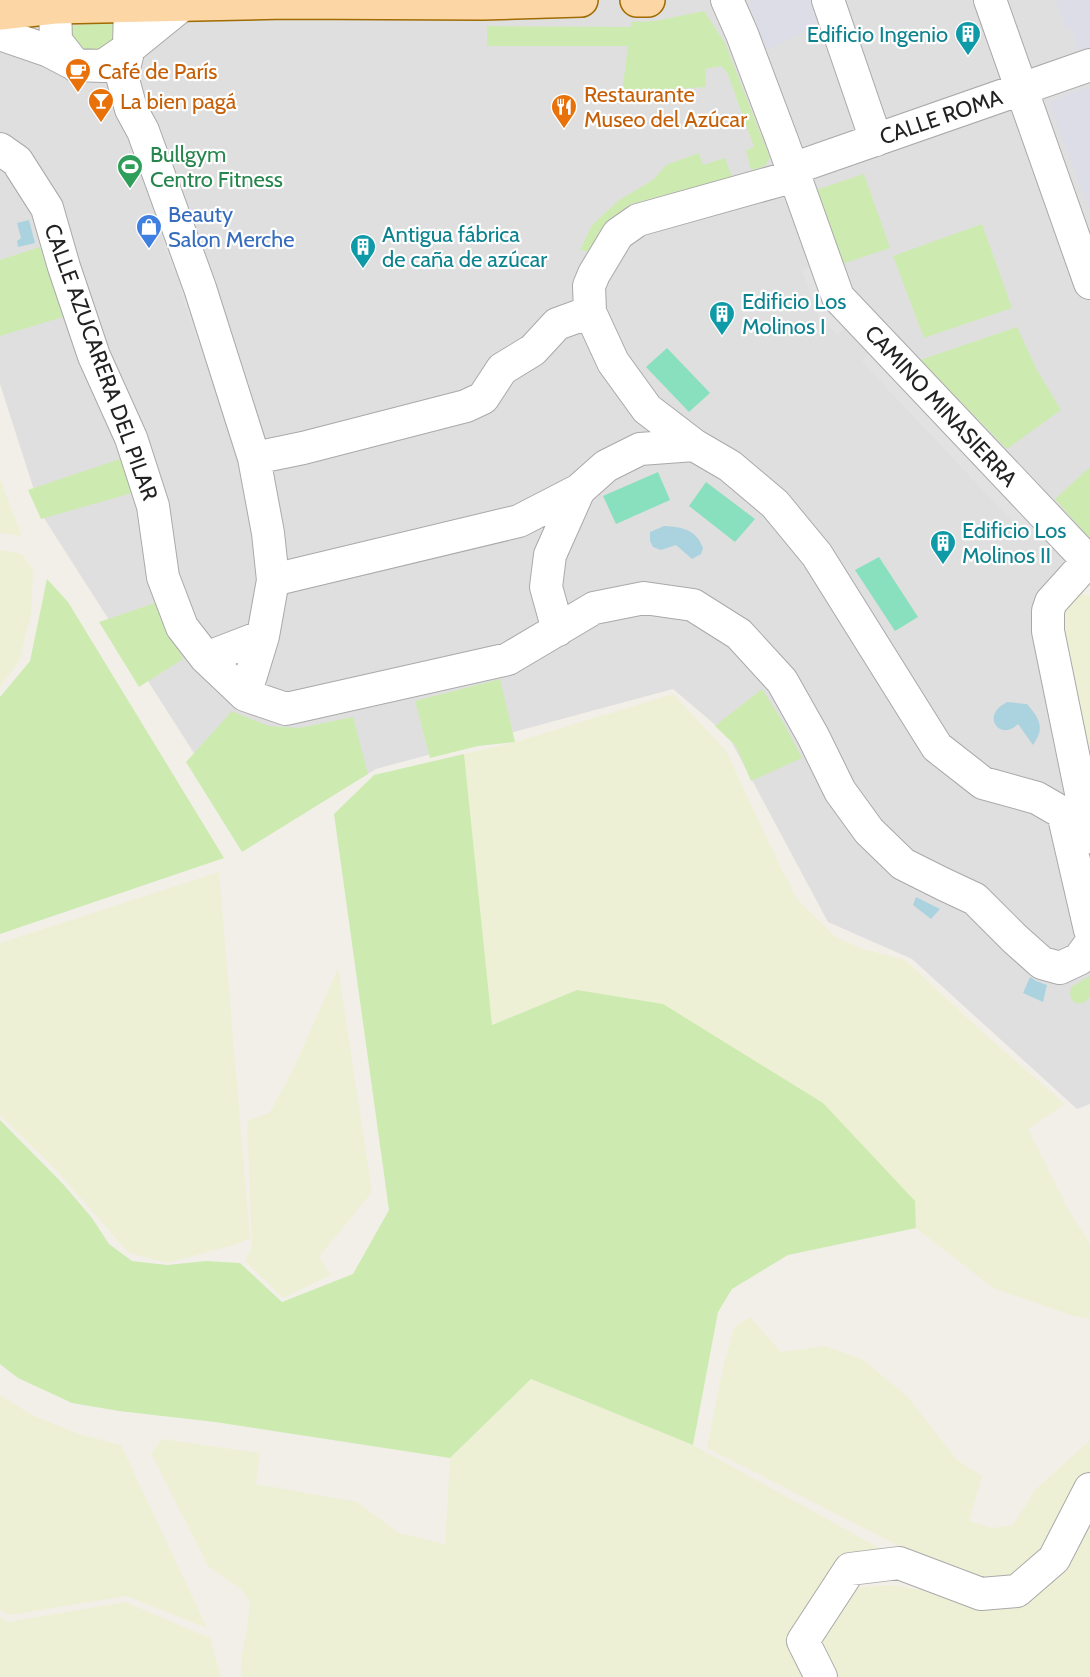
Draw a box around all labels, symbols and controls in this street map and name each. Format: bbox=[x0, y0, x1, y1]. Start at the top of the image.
building icon: Edificio Ingenio bbox=[953, 19, 983, 57]
place label: Edificio Ingenio bbox=[807, 21, 948, 48]
cafe icon: Café de París bbox=[63, 56, 93, 94]
place label: Café de París bbox=[98, 58, 217, 85]
place label: Restaurante Museo del Azúcar bbox=[584, 81, 747, 133]
street label: CALLE ROMA bbox=[876, 83, 1006, 151]
bar icon: La bien pagá bbox=[86, 86, 116, 124]
place label: La bien pagá bbox=[120, 88, 237, 115]
restaurant icon: Restaurante Museo del Azúcar bbox=[549, 92, 579, 130]
place label: Bullgym Centro Fitness bbox=[150, 141, 283, 193]
sports icon: Bullgym Centro Fitness bbox=[115, 152, 145, 190]
place label: Beauty Salon Merche bbox=[168, 201, 295, 253]
shop icon: Beauty Salon Merche bbox=[134, 212, 164, 250]
street label: CALLE AZUCARERA DEL PILAR bbox=[38, 220, 164, 504]
place label: Antigua fábrica de caña de azúcar bbox=[382, 221, 547, 273]
building icon: Antigua fábrica de caña de azúcar bbox=[348, 232, 378, 270]
place label: Edificio Los Molinos I bbox=[742, 288, 846, 340]
building icon: Edificio Los Molinos I bbox=[707, 299, 737, 337]
street label: CAMINO MINASIERRA bbox=[859, 320, 1023, 493]
place label: Edificio Los Molinos II bbox=[962, 517, 1066, 569]
building icon: Edificio Los Molinos II bbox=[928, 528, 958, 566]

